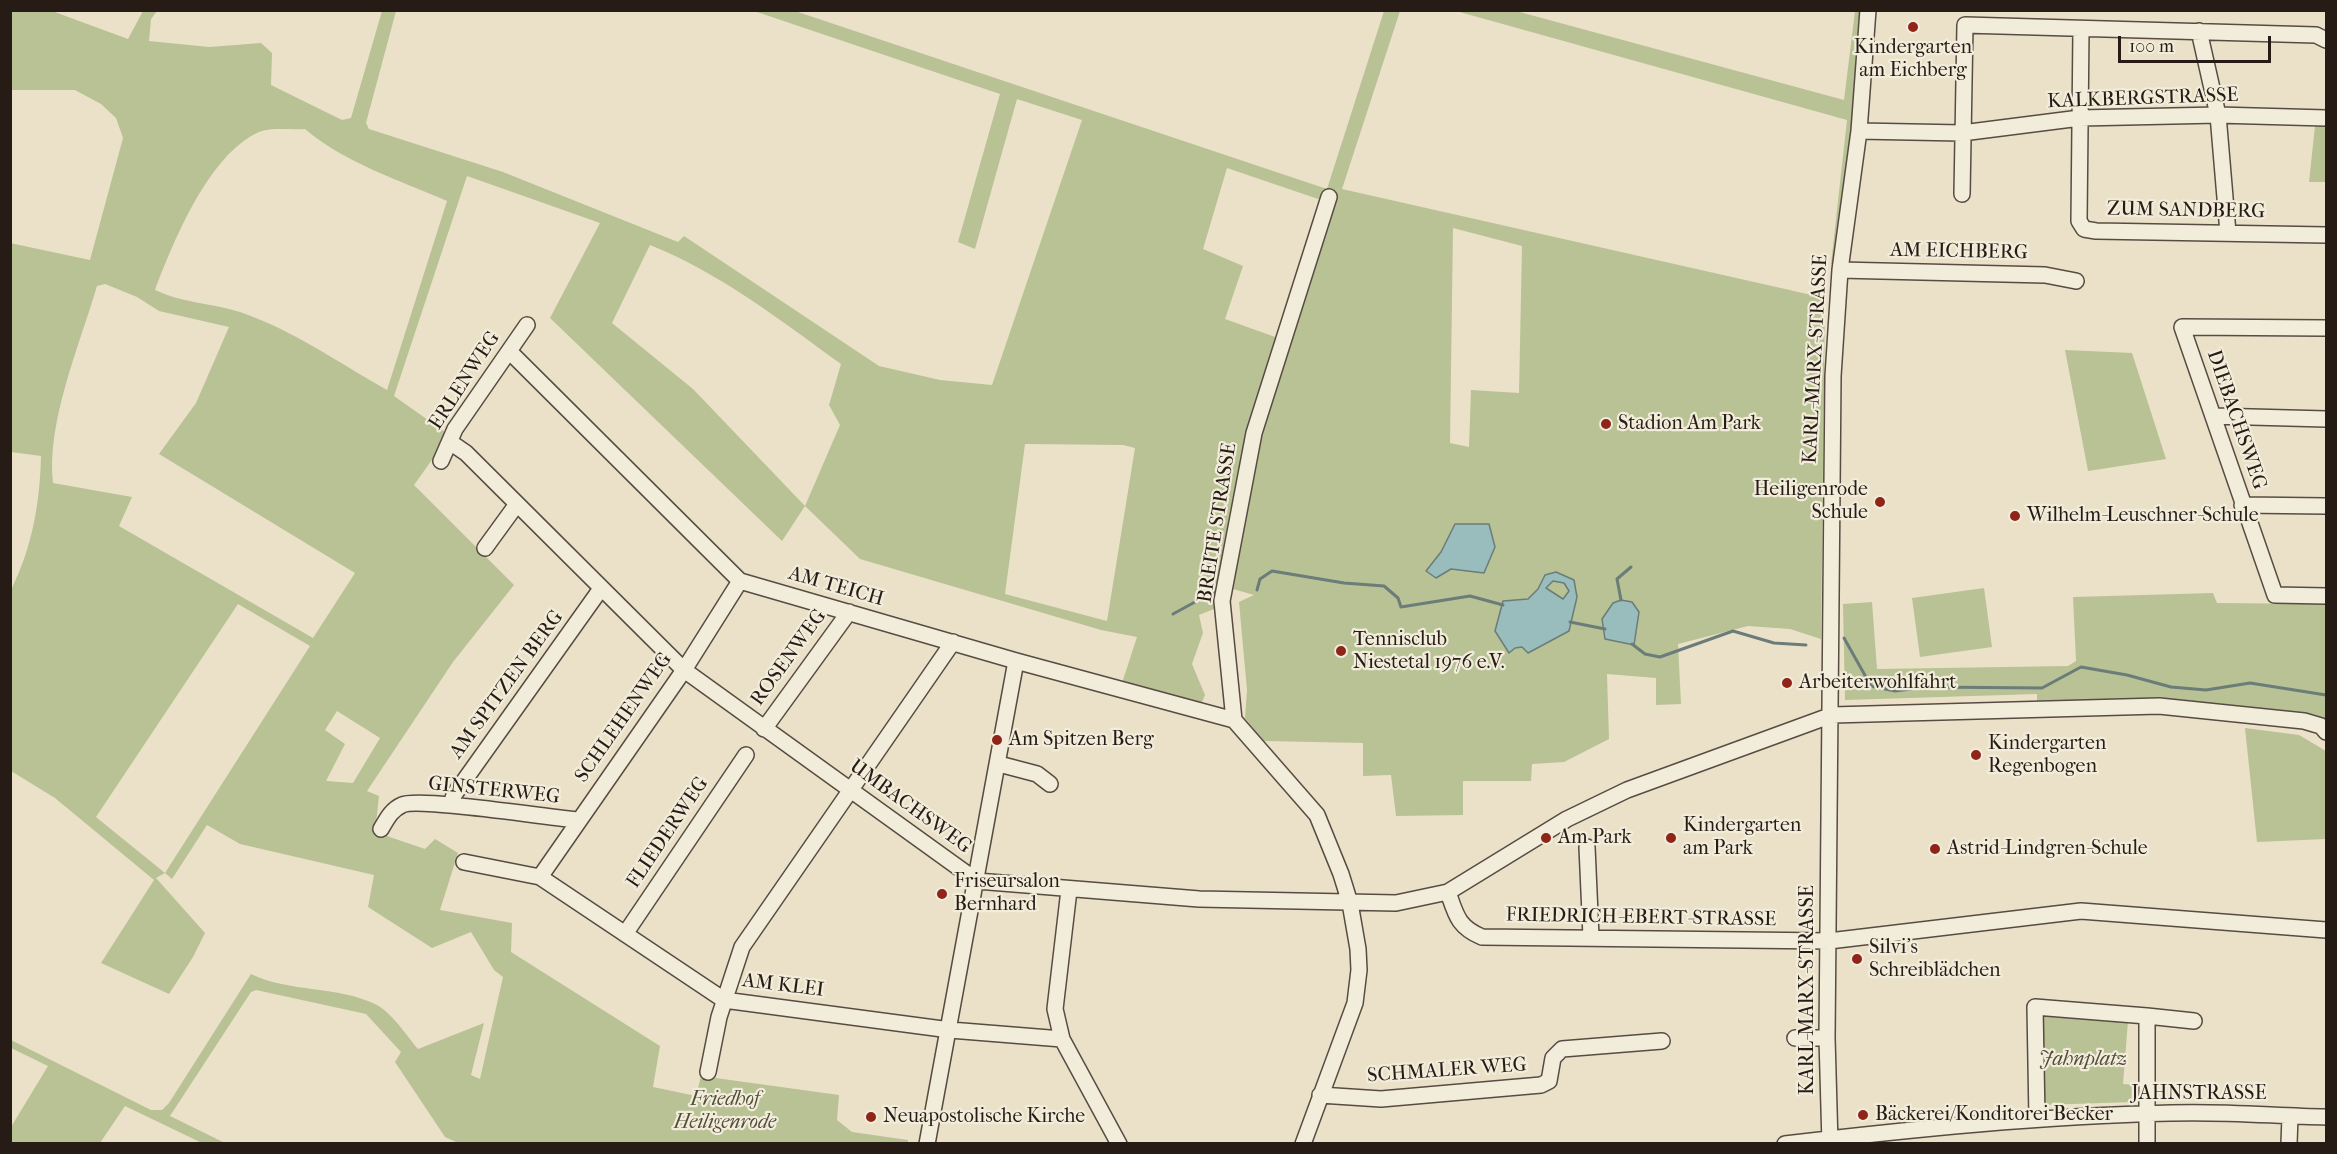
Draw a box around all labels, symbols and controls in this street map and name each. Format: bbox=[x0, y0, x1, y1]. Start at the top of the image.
marker: Kindergarten am Eichberg bbox=[1906, 20, 1920, 34]
scale bar bbox=[2121, 24, 2274, 62]
place label: Kindergarten am Eichberg bbox=[1854, 36, 1972, 83]
text: 100 m bbox=[2129, 36, 2174, 57]
street label: KALKBERGSTRASSE bbox=[2047, 84, 2239, 114]
street label: ZUM SANDBERG bbox=[2107, 198, 2265, 224]
street label: AM EICHBERG bbox=[1890, 239, 2028, 265]
street label: KARL-MARX-STRASSE bbox=[1799, 254, 1833, 464]
street label: ERLENWEG bbox=[424, 327, 506, 435]
street label: DIEBACHSWEG bbox=[2201, 347, 2271, 493]
place label: Stadion Am Park bbox=[1618, 412, 1761, 436]
marker: Stadion Am Park bbox=[1599, 417, 1613, 431]
street label: BREITE STRASSE bbox=[1194, 441, 1242, 605]
place label: Heiligenrode Schule bbox=[1754, 478, 1868, 525]
marker: Heiligenrode Schule bbox=[1873, 495, 1887, 509]
place label: Wilhelm-Leuschner-Schule bbox=[2027, 504, 2259, 528]
marker: Wilhelm-Leuschner-Schule bbox=[2008, 509, 2022, 523]
street label: AM TEICH bbox=[786, 562, 886, 612]
street label: ROSENWEG bbox=[746, 605, 832, 711]
street label: AM SPITZEN BERG bbox=[445, 606, 569, 764]
place label: Tennisclub Niestetal 1976 e.V. bbox=[1353, 628, 1505, 675]
marker: Tennisclub Niestetal 1976 e.V. bbox=[1334, 644, 1348, 658]
street label: SCHLEHENWEG bbox=[570, 648, 678, 788]
place label: Arbeiterwohlfahrt bbox=[1799, 671, 1956, 695]
marker: Arbeiterwohlfahrt bbox=[1780, 676, 1794, 690]
place label: Am Spitzen Berg bbox=[1009, 728, 1154, 752]
place label: Kindergarten Regenbogen bbox=[1988, 732, 2106, 779]
marker: Am Spitzen Berg bbox=[990, 733, 1004, 747]
marker: Kindergarten Regenbogen bbox=[1969, 748, 1983, 762]
street label: UMBACHSWEG bbox=[844, 755, 976, 859]
street label: GINSTERWEG bbox=[427, 772, 561, 810]
street label: FLIEDERWEG bbox=[622, 773, 714, 893]
place label: Kindergarten am Park bbox=[1683, 814, 1801, 861]
place label: Am Park bbox=[1558, 826, 1632, 850]
marker: Am Park bbox=[1539, 831, 1553, 845]
marker: Kindergarten am Park bbox=[1664, 831, 1678, 845]
place label: Astrid-Lindgren-Schule bbox=[1947, 837, 2148, 861]
marker: Astrid-Lindgren-Schule bbox=[1928, 842, 1942, 856]
place label: Friseursalon Bernhard bbox=[954, 870, 1060, 917]
street label: KARL-MARX-STRASSE bbox=[1796, 885, 1820, 1095]
marker: Friseursalon Bernhard bbox=[935, 887, 949, 901]
street label: FRIEDRICH-EBERT-STRASSE bbox=[1505, 904, 1777, 932]
place label: Silvi's Schreiblädchen bbox=[1869, 936, 2001, 983]
marker: Silvi's Schreiblädchen bbox=[1850, 952, 1864, 966]
street label: AM KLEI bbox=[741, 969, 825, 1003]
park label: Jahnplatz bbox=[2039, 1048, 2127, 1072]
street label: SCHMALER WEG bbox=[1366, 1053, 1528, 1089]
street label: JAHNSTRASSE bbox=[2131, 1082, 2267, 1106]
park label: Friedhof Heiligenrode bbox=[674, 1088, 776, 1135]
place label: Bäckerei/Konditorei Becker bbox=[1875, 1103, 2113, 1127]
place label: Neuapostolische Kirche bbox=[883, 1105, 1085, 1129]
marker: Bäckerei/Konditorei Becker bbox=[1856, 1108, 1870, 1122]
marker: Neuapostolische Kirche bbox=[864, 1110, 878, 1124]

